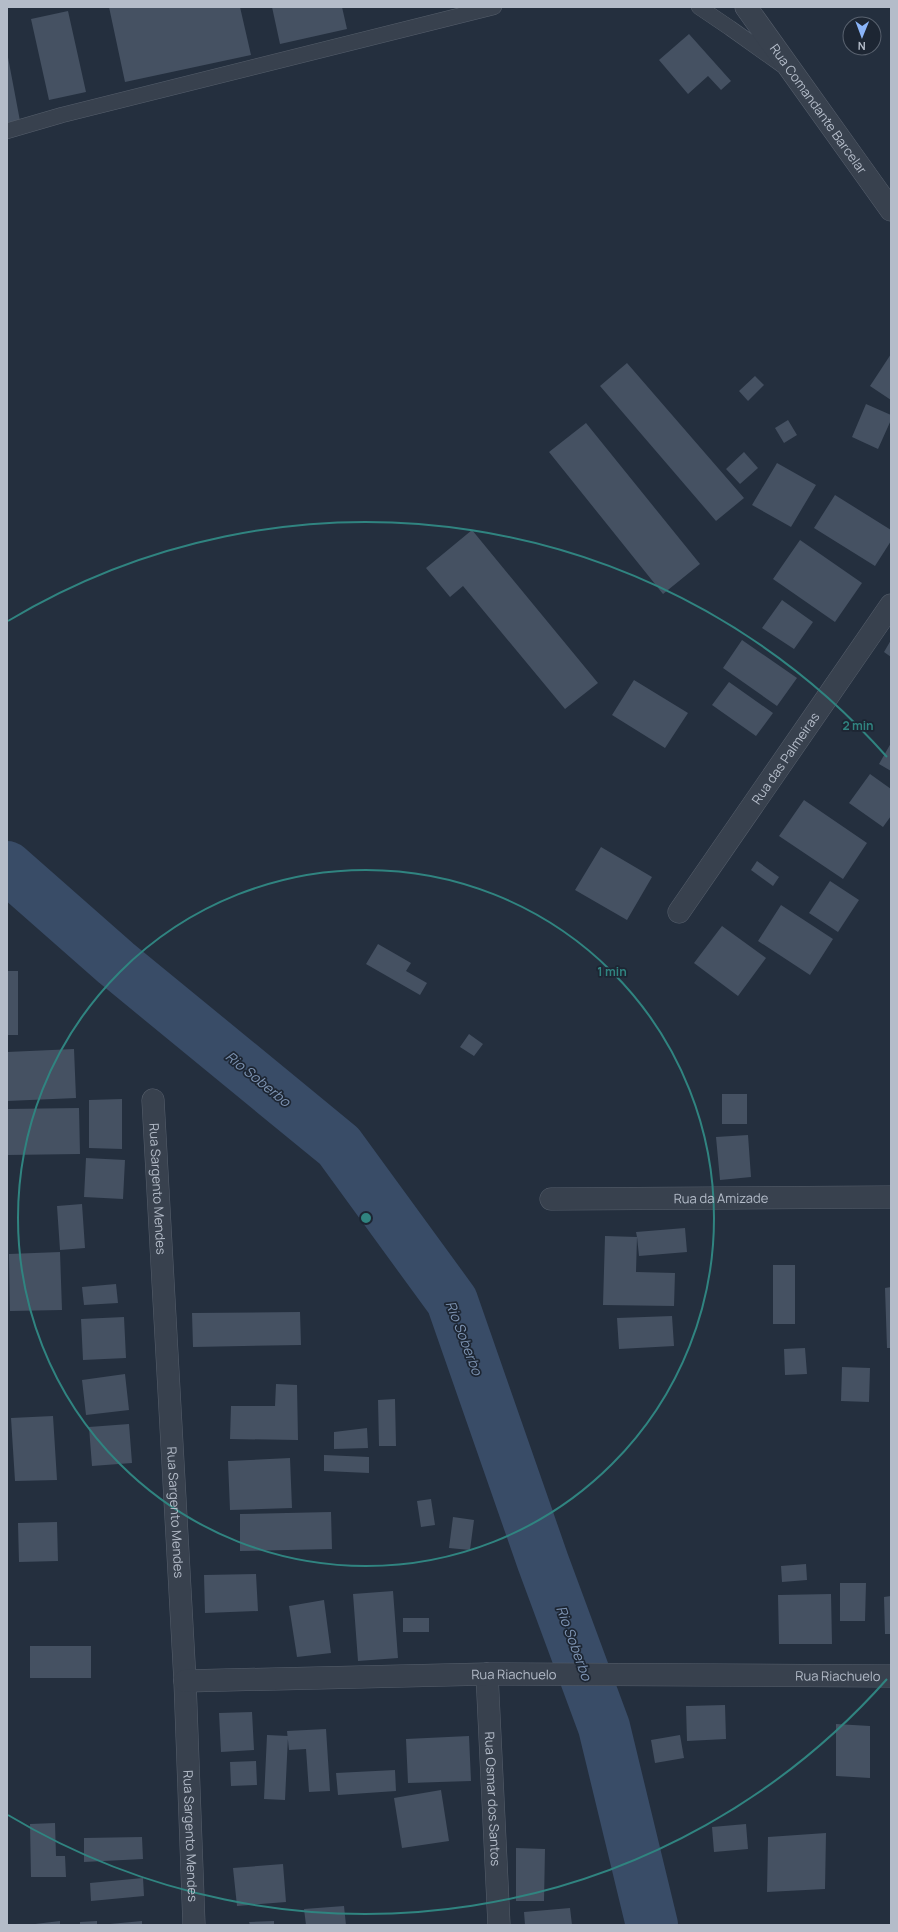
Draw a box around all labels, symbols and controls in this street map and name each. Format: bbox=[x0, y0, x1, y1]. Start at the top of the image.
north arrow bbox=[842, 16, 882, 56]
text: N bbox=[858, 39, 866, 54]
street label: Rua Comandante Barcelar bbox=[766, 40, 871, 178]
street label: Rua das Palmeiras bbox=[747, 708, 823, 808]
text: 2 min bbox=[842, 717, 874, 734]
text: 1 min bbox=[597, 963, 627, 980]
water label: Rio Soberbo bbox=[222, 1047, 295, 1111]
street label: Rua Sargento Mendes bbox=[145, 1123, 171, 1255]
street label: Rua da Amizade bbox=[674, 1189, 769, 1207]
centre of rings bbox=[359, 1211, 373, 1225]
water label: Rio Soberbo bbox=[442, 1298, 488, 1378]
street label: Rua Sargento Mendes bbox=[163, 1446, 188, 1579]
water label: Rio Soberbo bbox=[552, 1603, 597, 1683]
street label: Rua Riachuelo bbox=[471, 1665, 557, 1683]
street label: Rua Riachuelo bbox=[795, 1667, 881, 1685]
street label: Rua Osmar dos Santos bbox=[481, 1731, 505, 1867]
street label: Rua Sargento Mendes bbox=[179, 1770, 202, 1902]

